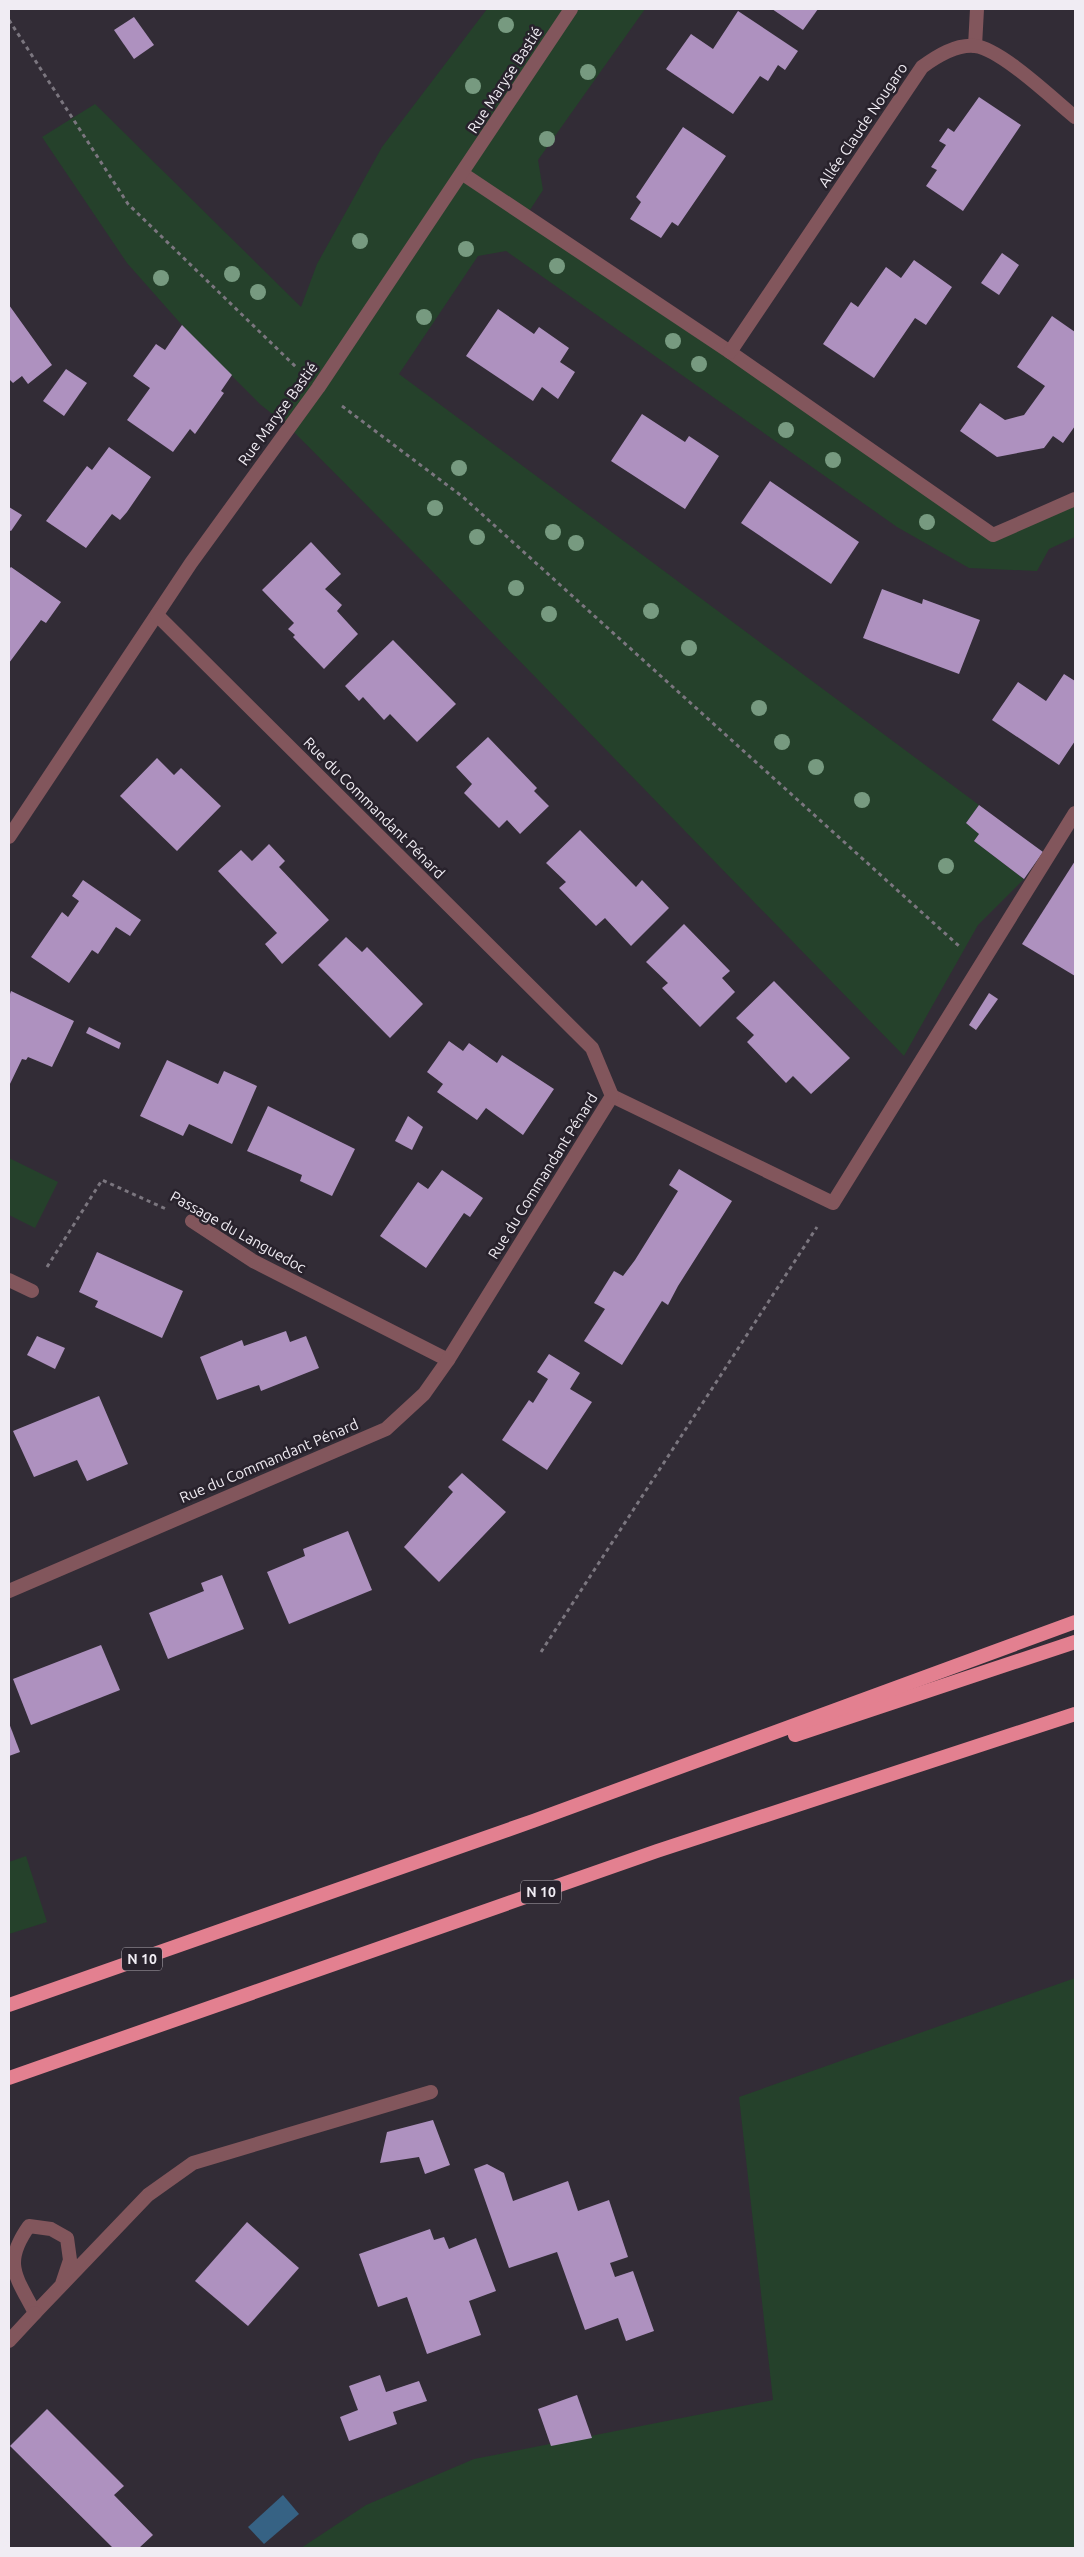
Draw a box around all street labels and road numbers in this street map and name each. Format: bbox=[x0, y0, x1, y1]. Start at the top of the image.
street label: Rue Maryse Bastié bbox=[464, 23, 545, 136]
street label: Allée Claude Nougaro bbox=[815, 59, 911, 190]
street label: Rue Maryse Bastié bbox=[234, 359, 321, 469]
street label: Rue du Commandant Pénard bbox=[300, 734, 448, 882]
street label: Rue du Commandant Pénard bbox=[484, 1090, 601, 1262]
street label: Passage du Languedoc bbox=[168, 1187, 309, 1276]
street label: Rue du Commandant Pénard bbox=[177, 1415, 361, 1506]
road number: N 10 bbox=[521, 1880, 561, 1904]
road number: N 10 bbox=[122, 1948, 162, 1970]

